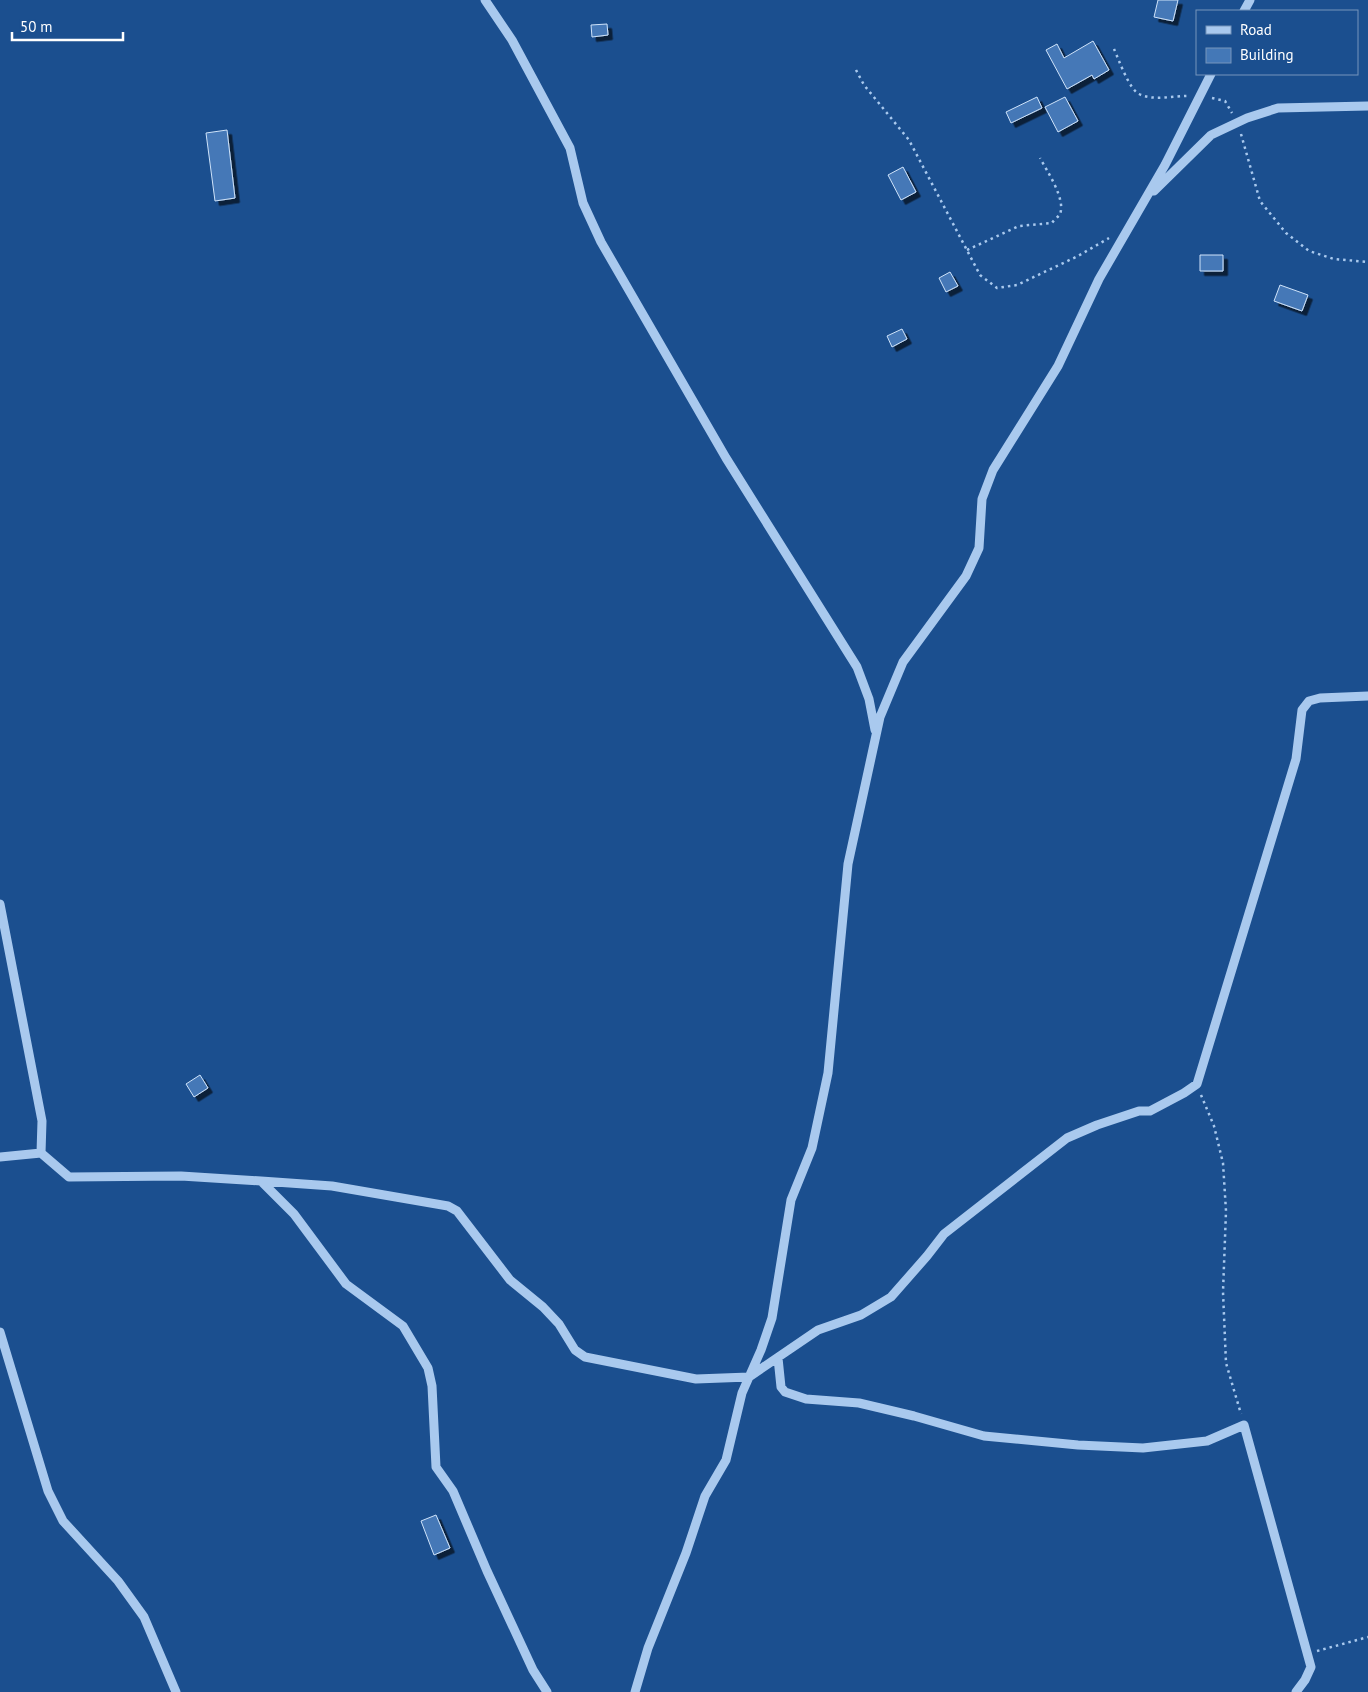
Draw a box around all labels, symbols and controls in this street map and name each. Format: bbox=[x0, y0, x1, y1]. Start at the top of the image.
scale bar bbox=[12, 10, 124, 42]
legend bbox=[1196, 10, 1358, 75]
text: 50 m bbox=[20, 17, 53, 36]
text: Road bbox=[1240, 20, 1272, 39]
text: Building bbox=[1240, 45, 1294, 64]

